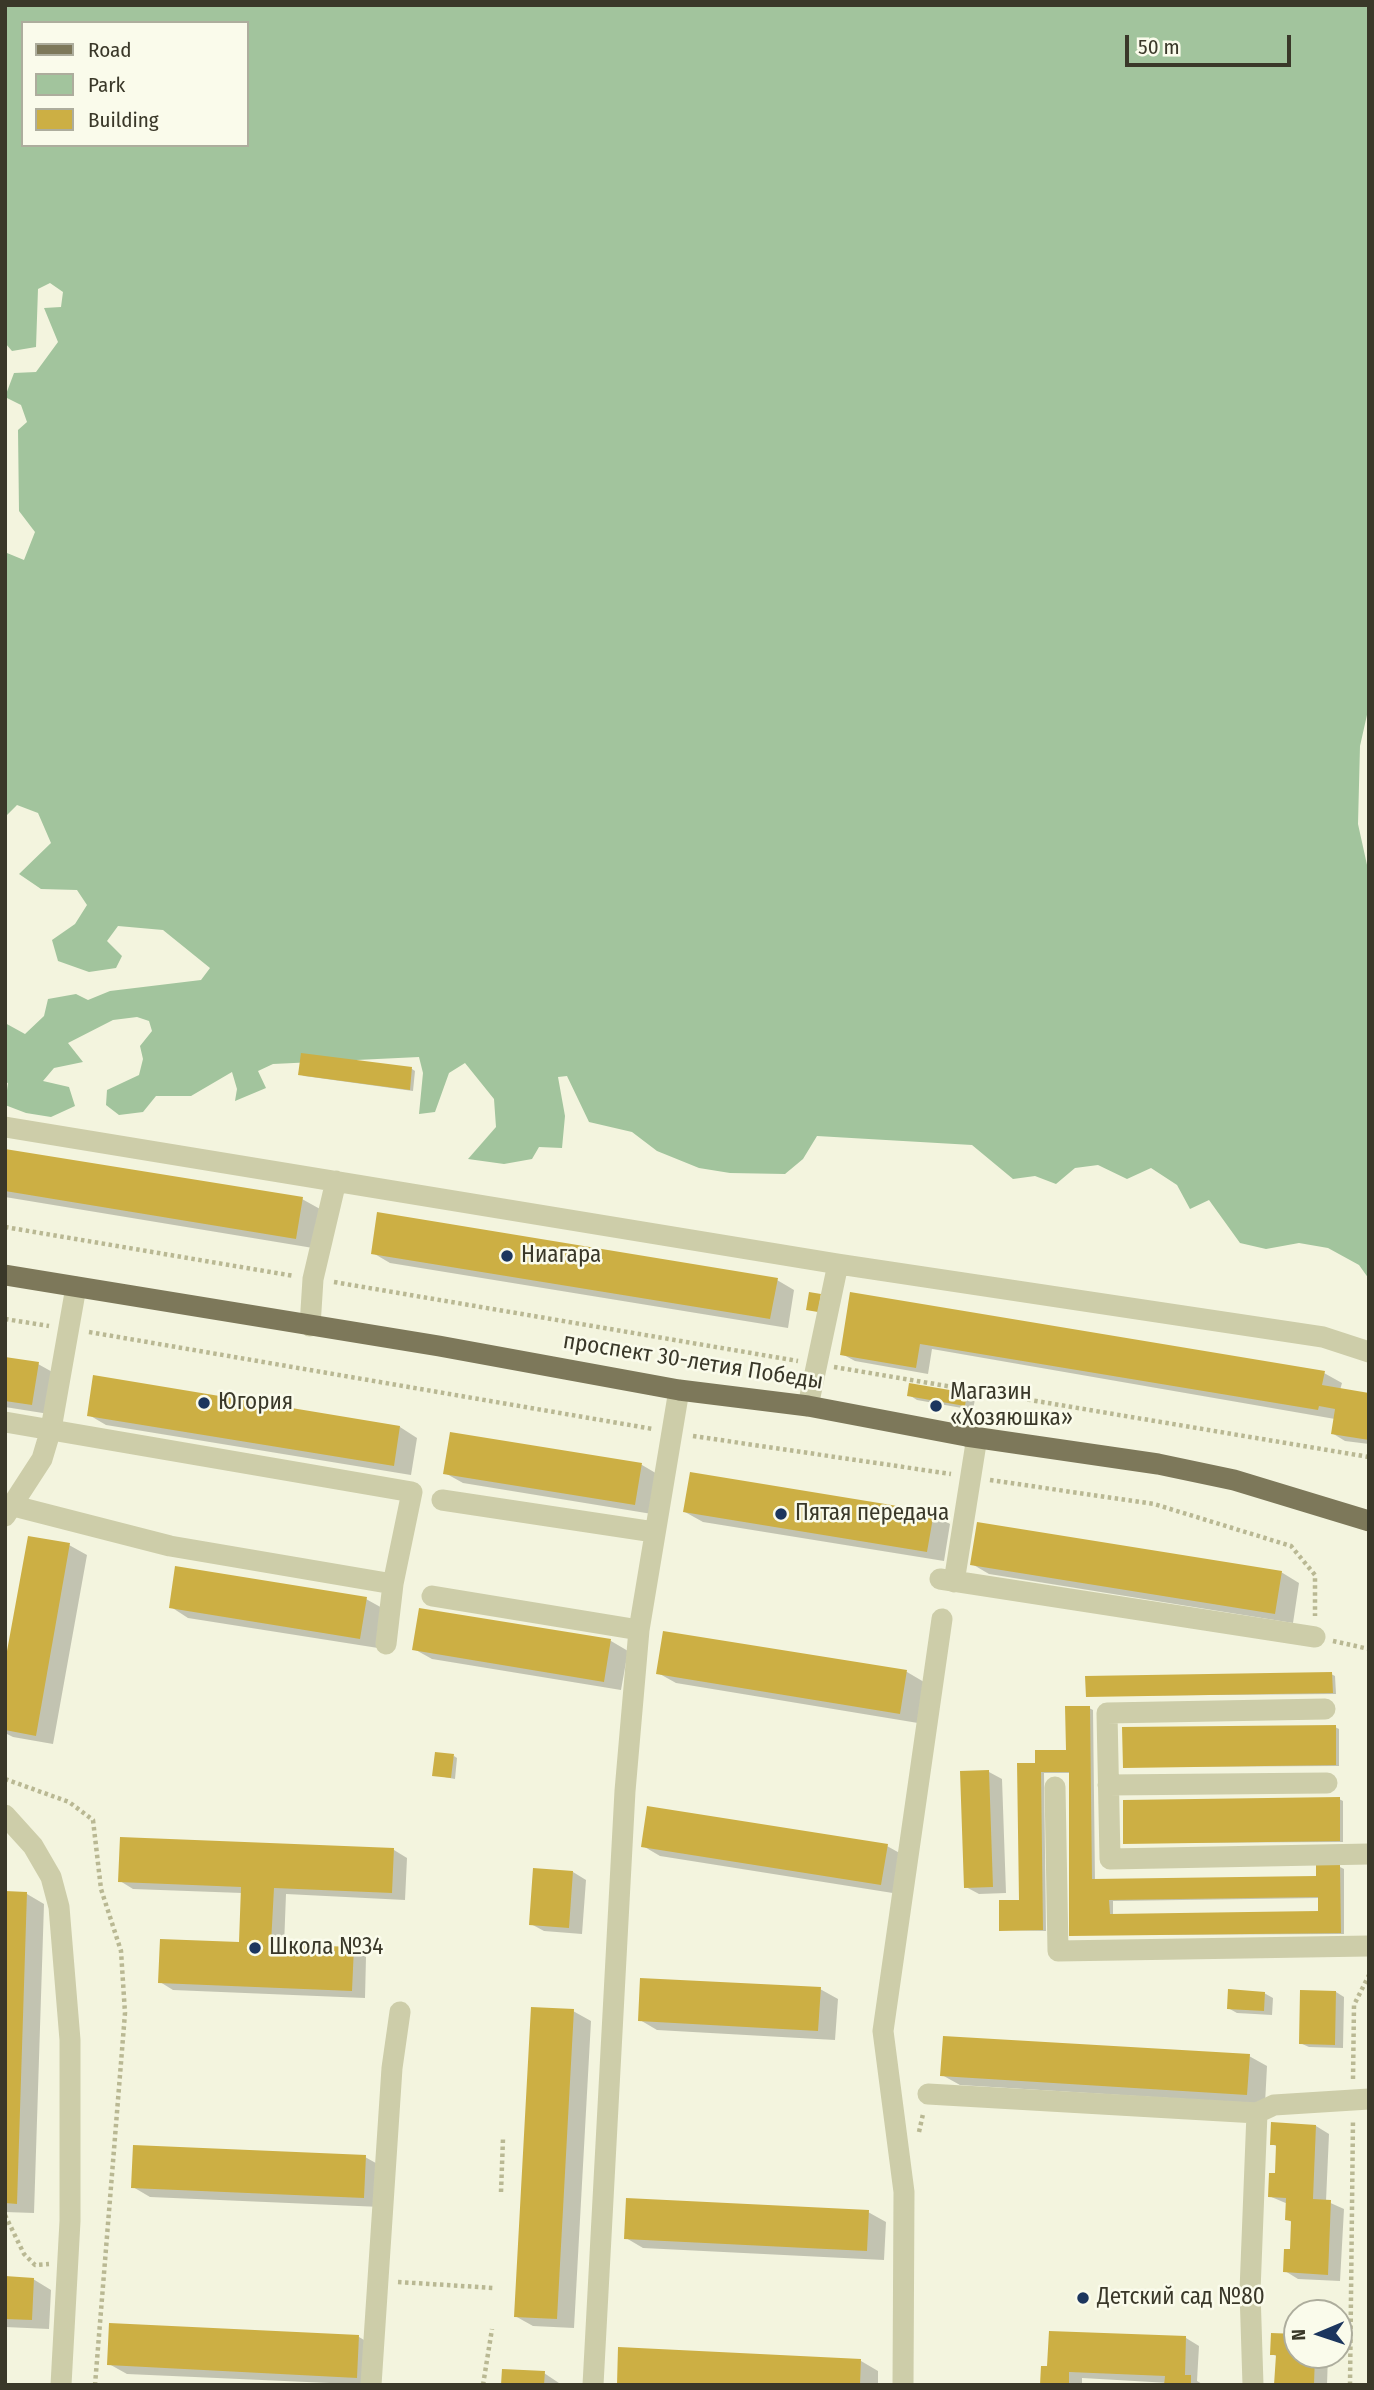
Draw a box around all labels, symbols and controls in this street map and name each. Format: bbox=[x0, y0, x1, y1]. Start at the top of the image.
legend bbox=[21, 21, 248, 147]
scale bar bbox=[1129, 21, 1295, 65]
text: 50 m bbox=[1138, 34, 1180, 60]
text: Road bbox=[88, 37, 132, 63]
text: Park bbox=[88, 72, 125, 98]
text: Building bbox=[88, 107, 159, 133]
place label: Ниагара bbox=[521, 1242, 601, 1270]
marker: Ниагара bbox=[499, 1248, 515, 1264]
street label: проспект 30-летия Победы bbox=[561, 1328, 825, 1396]
place label: Магазин «Хозяюшка» bbox=[950, 1379, 1073, 1433]
place label: Югория bbox=[218, 1389, 293, 1417]
marker: Югория bbox=[196, 1395, 212, 1411]
marker: Магазин «Хозяюшка» bbox=[928, 1398, 944, 1414]
place label: Пятая передача bbox=[795, 1500, 949, 1528]
marker: Пятая передача bbox=[773, 1506, 789, 1522]
place label: Школа №34 bbox=[269, 1934, 383, 1962]
marker: Школа №34 bbox=[247, 1940, 263, 1956]
place label: Детский сад №80 bbox=[1097, 2284, 1265, 2312]
marker: Детский сад №80 bbox=[1075, 2290, 1091, 2306]
north arrow bbox=[1283, 2299, 1353, 2369]
text: N bbox=[1287, 2329, 1310, 2341]

